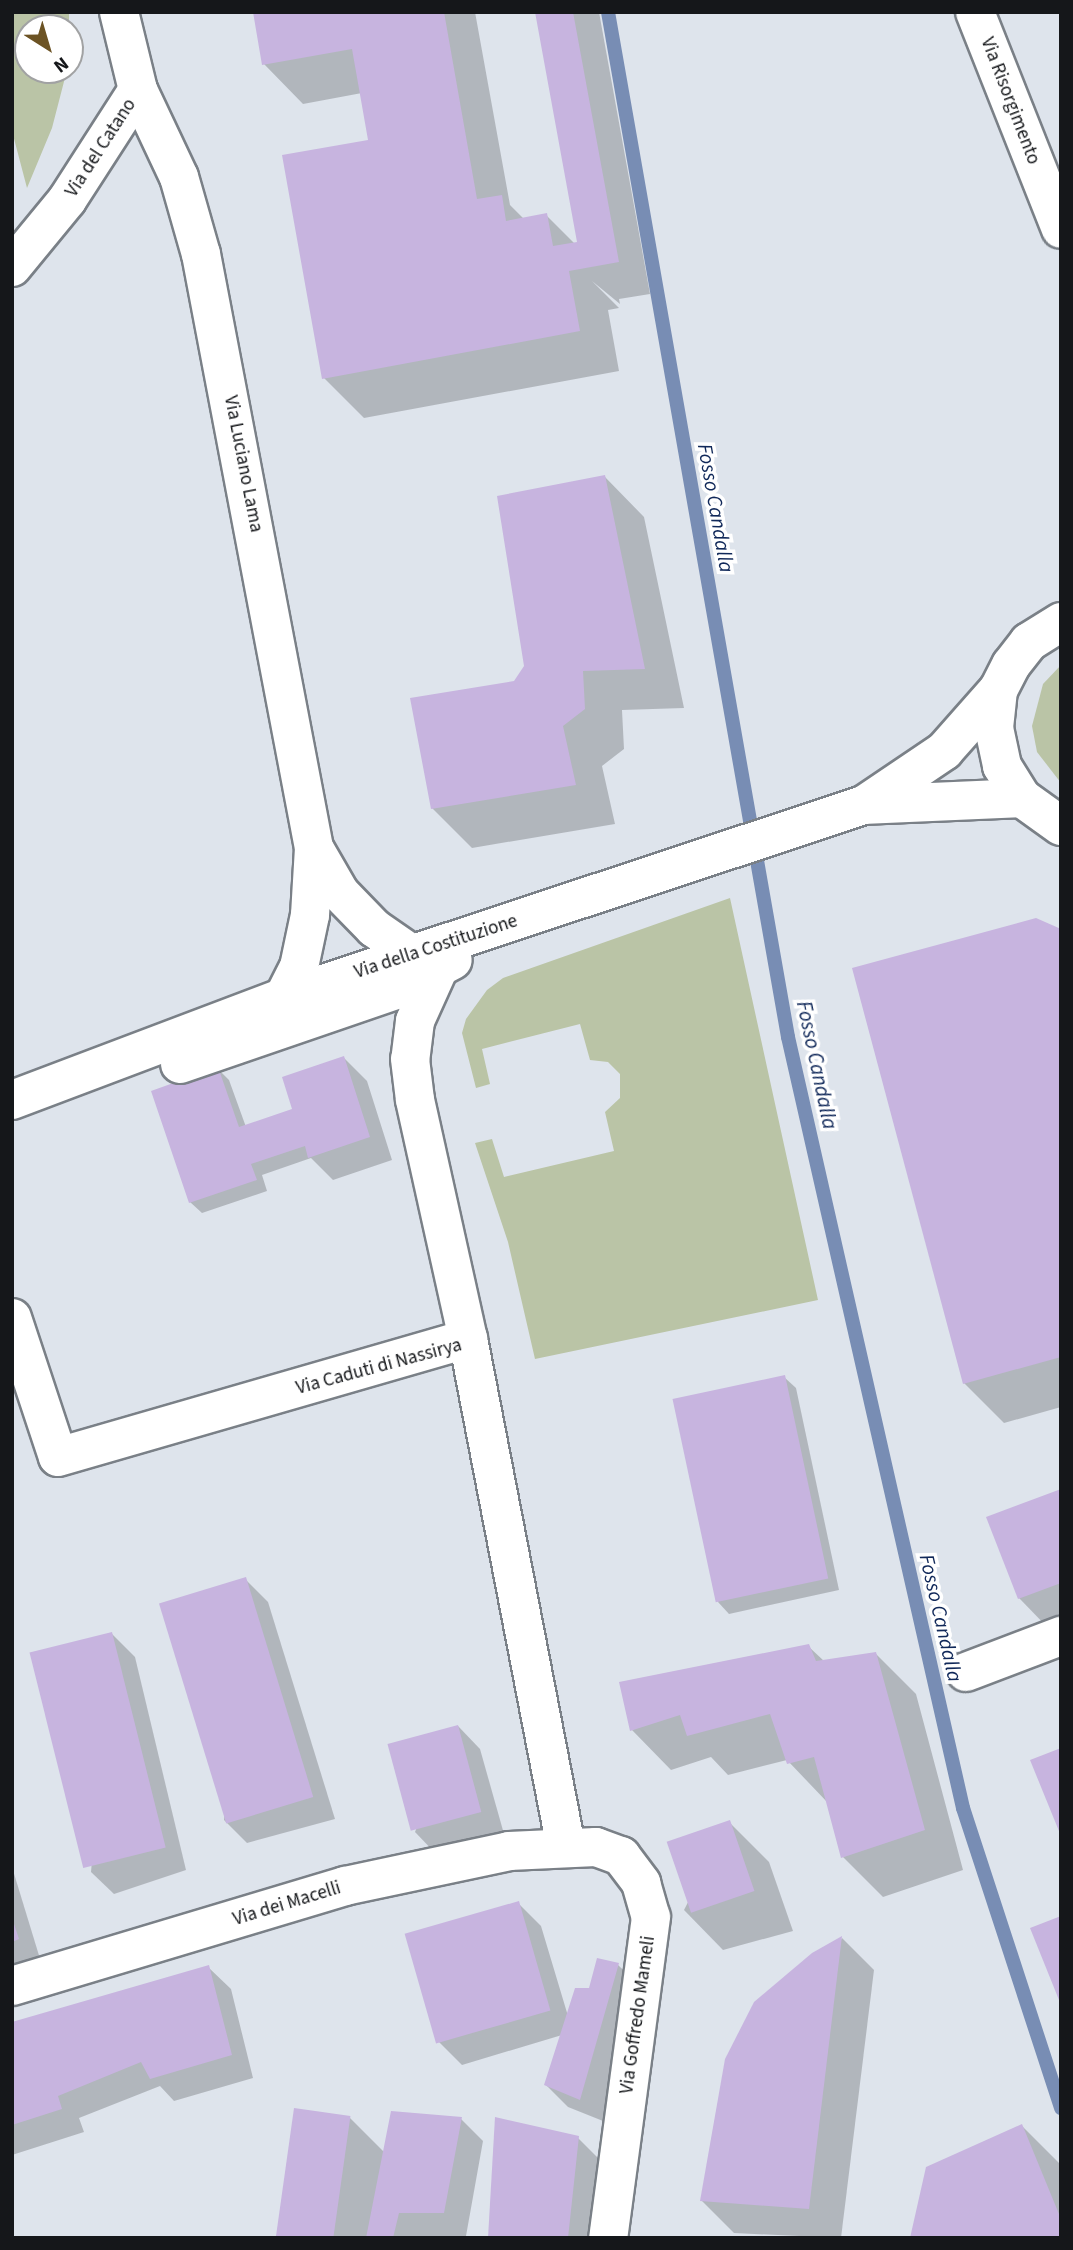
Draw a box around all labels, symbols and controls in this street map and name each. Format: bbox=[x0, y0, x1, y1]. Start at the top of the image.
north arrow bbox=[14, 14, 84, 84]
street label: Via Risorgimento bbox=[975, 34, 1045, 168]
text: N bbox=[48, 50, 74, 79]
street label: Via del Catano bbox=[61, 94, 141, 202]
street label: Via Luciano Lama bbox=[219, 394, 267, 534]
water label: Fosso Candalla bbox=[692, 442, 740, 574]
street label: Via della Costituzione bbox=[352, 910, 520, 984]
water label: Fosso Candalla bbox=[791, 999, 843, 1131]
street label: Via Caduti di Nassirya bbox=[294, 1334, 464, 1400]
water label: Fosso Candalla bbox=[914, 1552, 968, 1684]
street label: Via dei Macelli bbox=[230, 1877, 344, 1931]
street label: Via Goffredo Mameli bbox=[616, 1935, 660, 2095]

